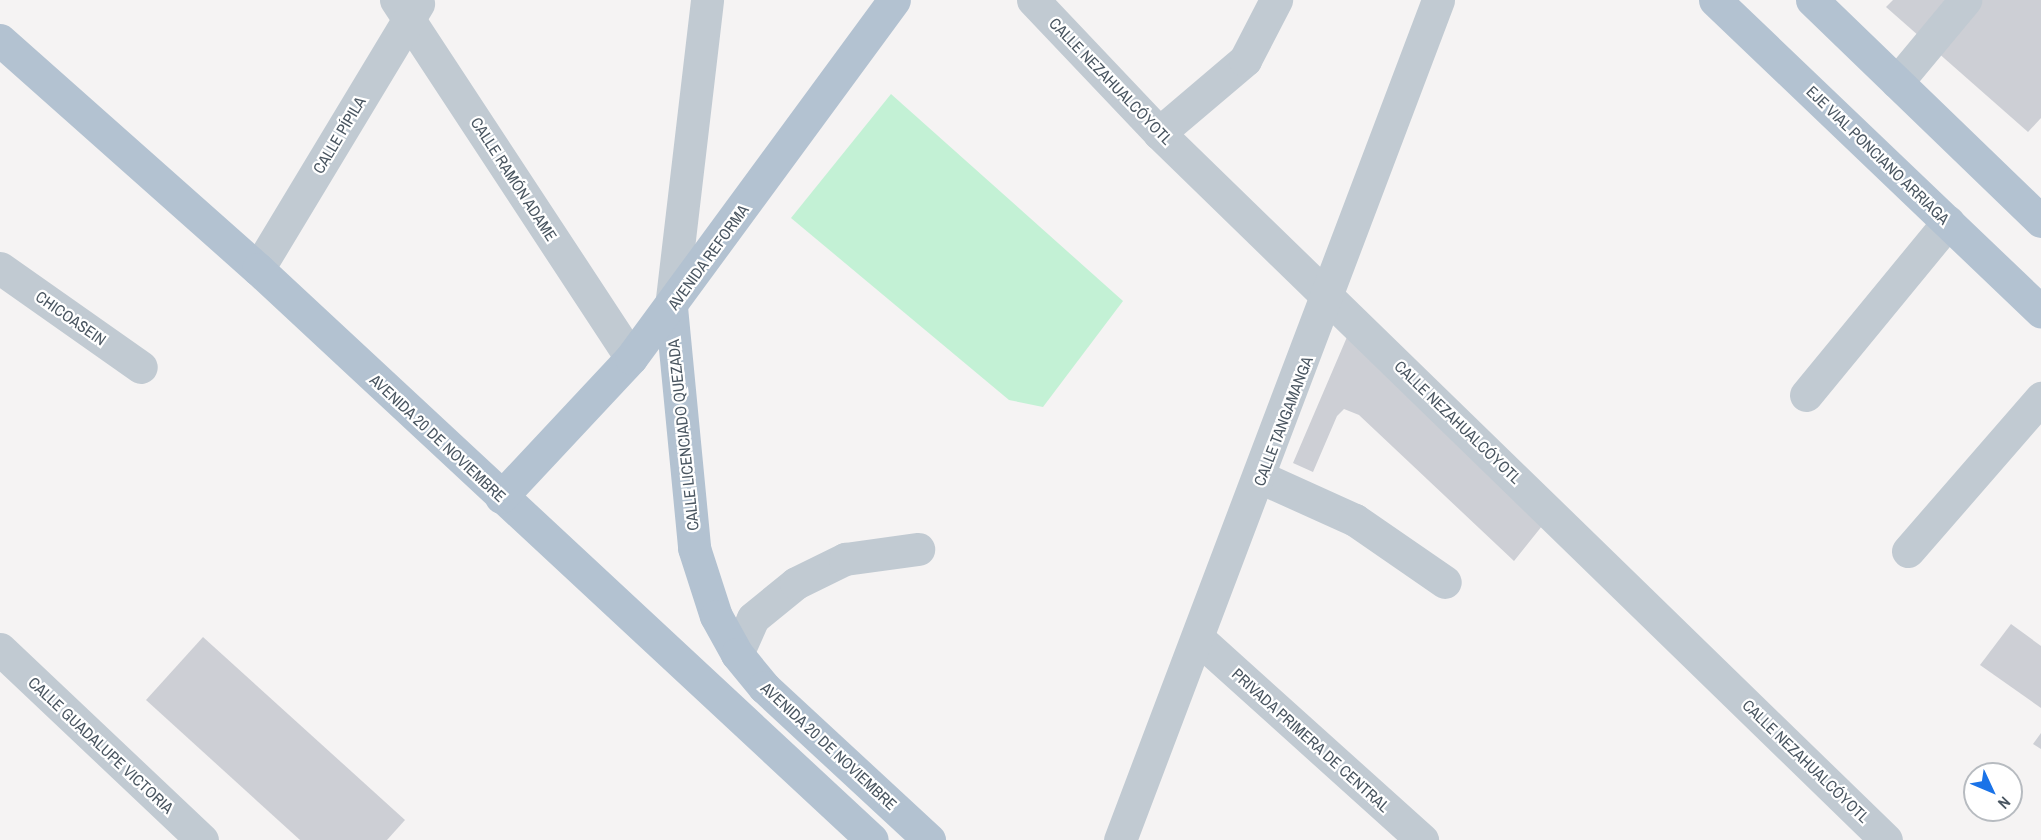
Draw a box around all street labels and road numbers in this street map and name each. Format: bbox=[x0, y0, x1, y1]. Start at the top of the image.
street label: CALLE NEZAHUALCÓYOTL bbox=[1045, 13, 1177, 149]
street label: EJE VIAL PONCIANO ARRIAGA bbox=[1802, 81, 1954, 229]
street label: CALLE PÍPILA bbox=[309, 93, 369, 177]
street label: CALLE RAMÓN ADAME bbox=[467, 113, 561, 245]
street label: AVENIDA REFORMA bbox=[663, 200, 753, 314]
street label: CHICOASEIN bbox=[32, 287, 110, 349]
street label: CALLE LICENCIADO QUEZADA bbox=[663, 338, 703, 532]
street label: CALLE TANGAMANGA bbox=[1249, 353, 1317, 489]
street label: CALLE NEZAHUALCÓYOTL bbox=[1390, 356, 1526, 488]
street label: AVENIDA 20 DE NOVIEMBRE bbox=[366, 370, 510, 506]
street label: PRIVADA PRIMERA DE CENTRAL bbox=[1228, 664, 1394, 816]
street label: CALLE GUADALUPE VICTORIA bbox=[24, 673, 178, 817]
street label: AVENIDA 20 DE NOVIEMBRE bbox=[757, 678, 901, 814]
street label: CALLE NEZAHUALCÓYOTL bbox=[1738, 695, 1874, 827]

